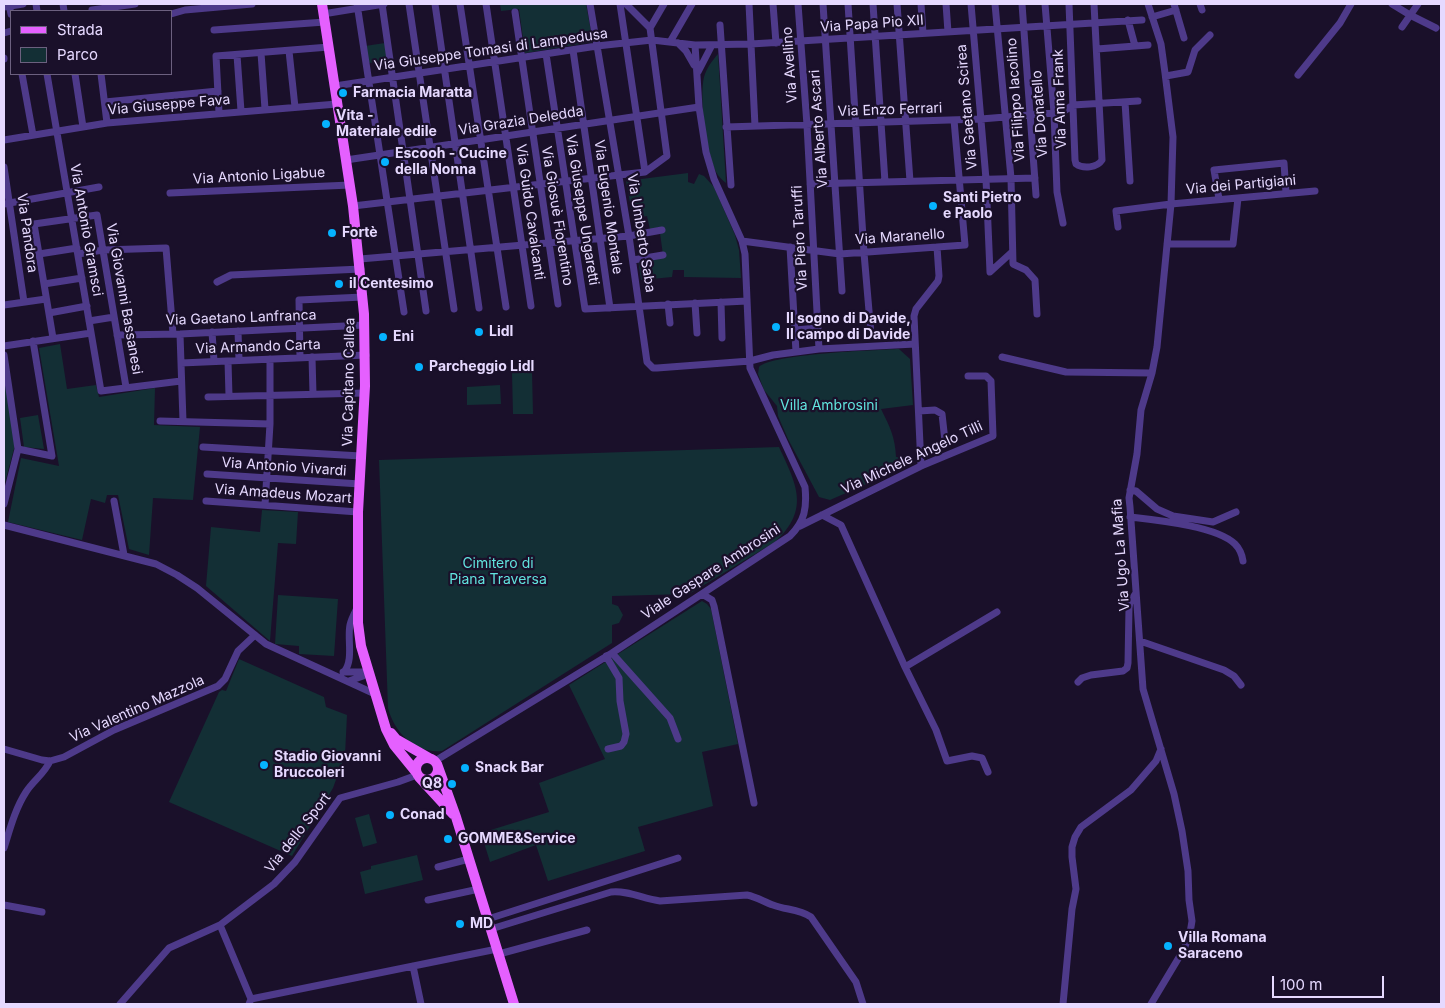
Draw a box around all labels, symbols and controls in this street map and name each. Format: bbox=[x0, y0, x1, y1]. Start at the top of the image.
legend bbox=[10, 10, 172, 75]
street label: Via Papa Pio XII bbox=[820, 12, 924, 36]
text: Strada bbox=[57, 20, 103, 39]
street label: Via Giuseppe Tomasi di Lampedusa bbox=[373, 25, 609, 75]
street label: Via Avellino bbox=[779, 26, 801, 104]
street label: Via Filippo Iacolino bbox=[1003, 37, 1029, 163]
street label: Via Gaetano Scirea bbox=[953, 44, 981, 170]
text: Parco bbox=[57, 45, 98, 64]
street label: Via Anna Frank bbox=[1050, 49, 1070, 149]
street label: Via Alberto Ascari bbox=[806, 69, 832, 189]
street label: Via Donatello bbox=[1029, 70, 1051, 158]
place label: Farmacia Maratta bbox=[353, 85, 472, 101]
marker: Farmacia Maratta bbox=[337, 87, 349, 99]
street label: Via Giuseppe Fava bbox=[107, 91, 231, 119]
street label: Via Enzo Ferrari bbox=[837, 100, 943, 120]
street label: Via Grazia Deledda bbox=[457, 103, 585, 139]
place label: Vita - Materiale edile bbox=[336, 108, 437, 140]
marker: Vita - Materiale edile bbox=[320, 118, 332, 130]
street label: Via Giuseppe Ungaretti bbox=[562, 133, 602, 287]
street label: Via Eugenio Montale bbox=[590, 139, 626, 275]
street label: Via Guido Cavalcanti bbox=[512, 143, 548, 281]
street label: Via Giosuè Fiorentino bbox=[538, 145, 576, 287]
place label: Escooh - Cucine della Nonna bbox=[395, 146, 507, 178]
marker: Escooh - Cucine della Nonna bbox=[379, 156, 391, 168]
street label: Via Antonio Gramsci bbox=[66, 162, 106, 298]
street label: Via Antonio Ligabue bbox=[192, 164, 326, 188]
street label: Via Umberto Saba bbox=[623, 172, 659, 294]
street label: Via dei Partigiani bbox=[1185, 172, 1297, 198]
street label: Via Piero Taruffi bbox=[789, 185, 811, 291]
place label: Santi Pietro e Paolo bbox=[943, 190, 1022, 222]
street label: Via Pandora bbox=[13, 192, 41, 274]
marker: Santi Pietro e Paolo bbox=[927, 200, 939, 212]
street label: Via Giovanni Bassanesi bbox=[102, 222, 146, 376]
place label: Fortè bbox=[342, 225, 378, 241]
street label: Via Maranello bbox=[854, 225, 946, 249]
marker: Fortè bbox=[326, 227, 338, 239]
place label: il Centesimo bbox=[349, 276, 434, 292]
marker: il Centesimo bbox=[333, 278, 345, 290]
street label: Via Gaetano Lanfranca bbox=[165, 307, 317, 329]
place label: Il sogno di Davide, Il campo di Davide bbox=[786, 311, 911, 344]
street label: Via Capitano Callea bbox=[339, 317, 359, 447]
marker: Il sogno di Davide, Il campo di Davide bbox=[770, 321, 782, 333]
place label: Lidl bbox=[489, 324, 513, 340]
marker: Lidl bbox=[473, 326, 485, 338]
place label: Eni bbox=[393, 329, 414, 345]
marker: Eni bbox=[377, 331, 389, 343]
street label: Via Armando Carta bbox=[195, 336, 321, 358]
place label: Parcheggio Lidl bbox=[429, 359, 534, 375]
marker: Parcheggio Lidl bbox=[413, 361, 425, 373]
park label: Villa Ambrosini bbox=[780, 398, 878, 414]
street label: Via Michele Angelo Tilli bbox=[839, 418, 985, 498]
street label: Via Antonio Vivardi bbox=[221, 454, 347, 480]
street label: Via Amadeus Mozart bbox=[214, 481, 352, 507]
street label: Via Ugo La Mafia bbox=[1109, 498, 1133, 612]
street label: Viale Gaspare Ambrosini bbox=[638, 521, 784, 623]
park label: Cimitero di Piana Traversa bbox=[449, 556, 547, 588]
street label: Via Valentino Mazzola bbox=[67, 672, 207, 746]
place label: Stadio Giovanni Bruccoleri bbox=[274, 749, 381, 782]
marker: Stadio Giovanni Bruccoleri bbox=[258, 759, 270, 771]
place label: Snack Bar bbox=[475, 760, 544, 776]
marker: Snack Bar bbox=[459, 762, 471, 774]
place label: Q8 bbox=[422, 776, 442, 792]
marker: Q8 bbox=[446, 778, 458, 790]
street label: Via dello Sport bbox=[262, 790, 334, 876]
place label: Conad bbox=[400, 807, 445, 823]
marker: Conad bbox=[384, 809, 396, 821]
place label: GOMME&Service bbox=[458, 831, 575, 847]
marker: GOMME&Service bbox=[442, 833, 454, 845]
place label: MD bbox=[470, 916, 493, 932]
marker: MD bbox=[454, 918, 466, 930]
place label: Villa Romana Saraceno bbox=[1178, 930, 1267, 962]
marker: Villa Romana Saraceno bbox=[1162, 940, 1174, 952]
scale bar bbox=[1275, 966, 1388, 998]
text: 100 m bbox=[1280, 975, 1322, 994]

